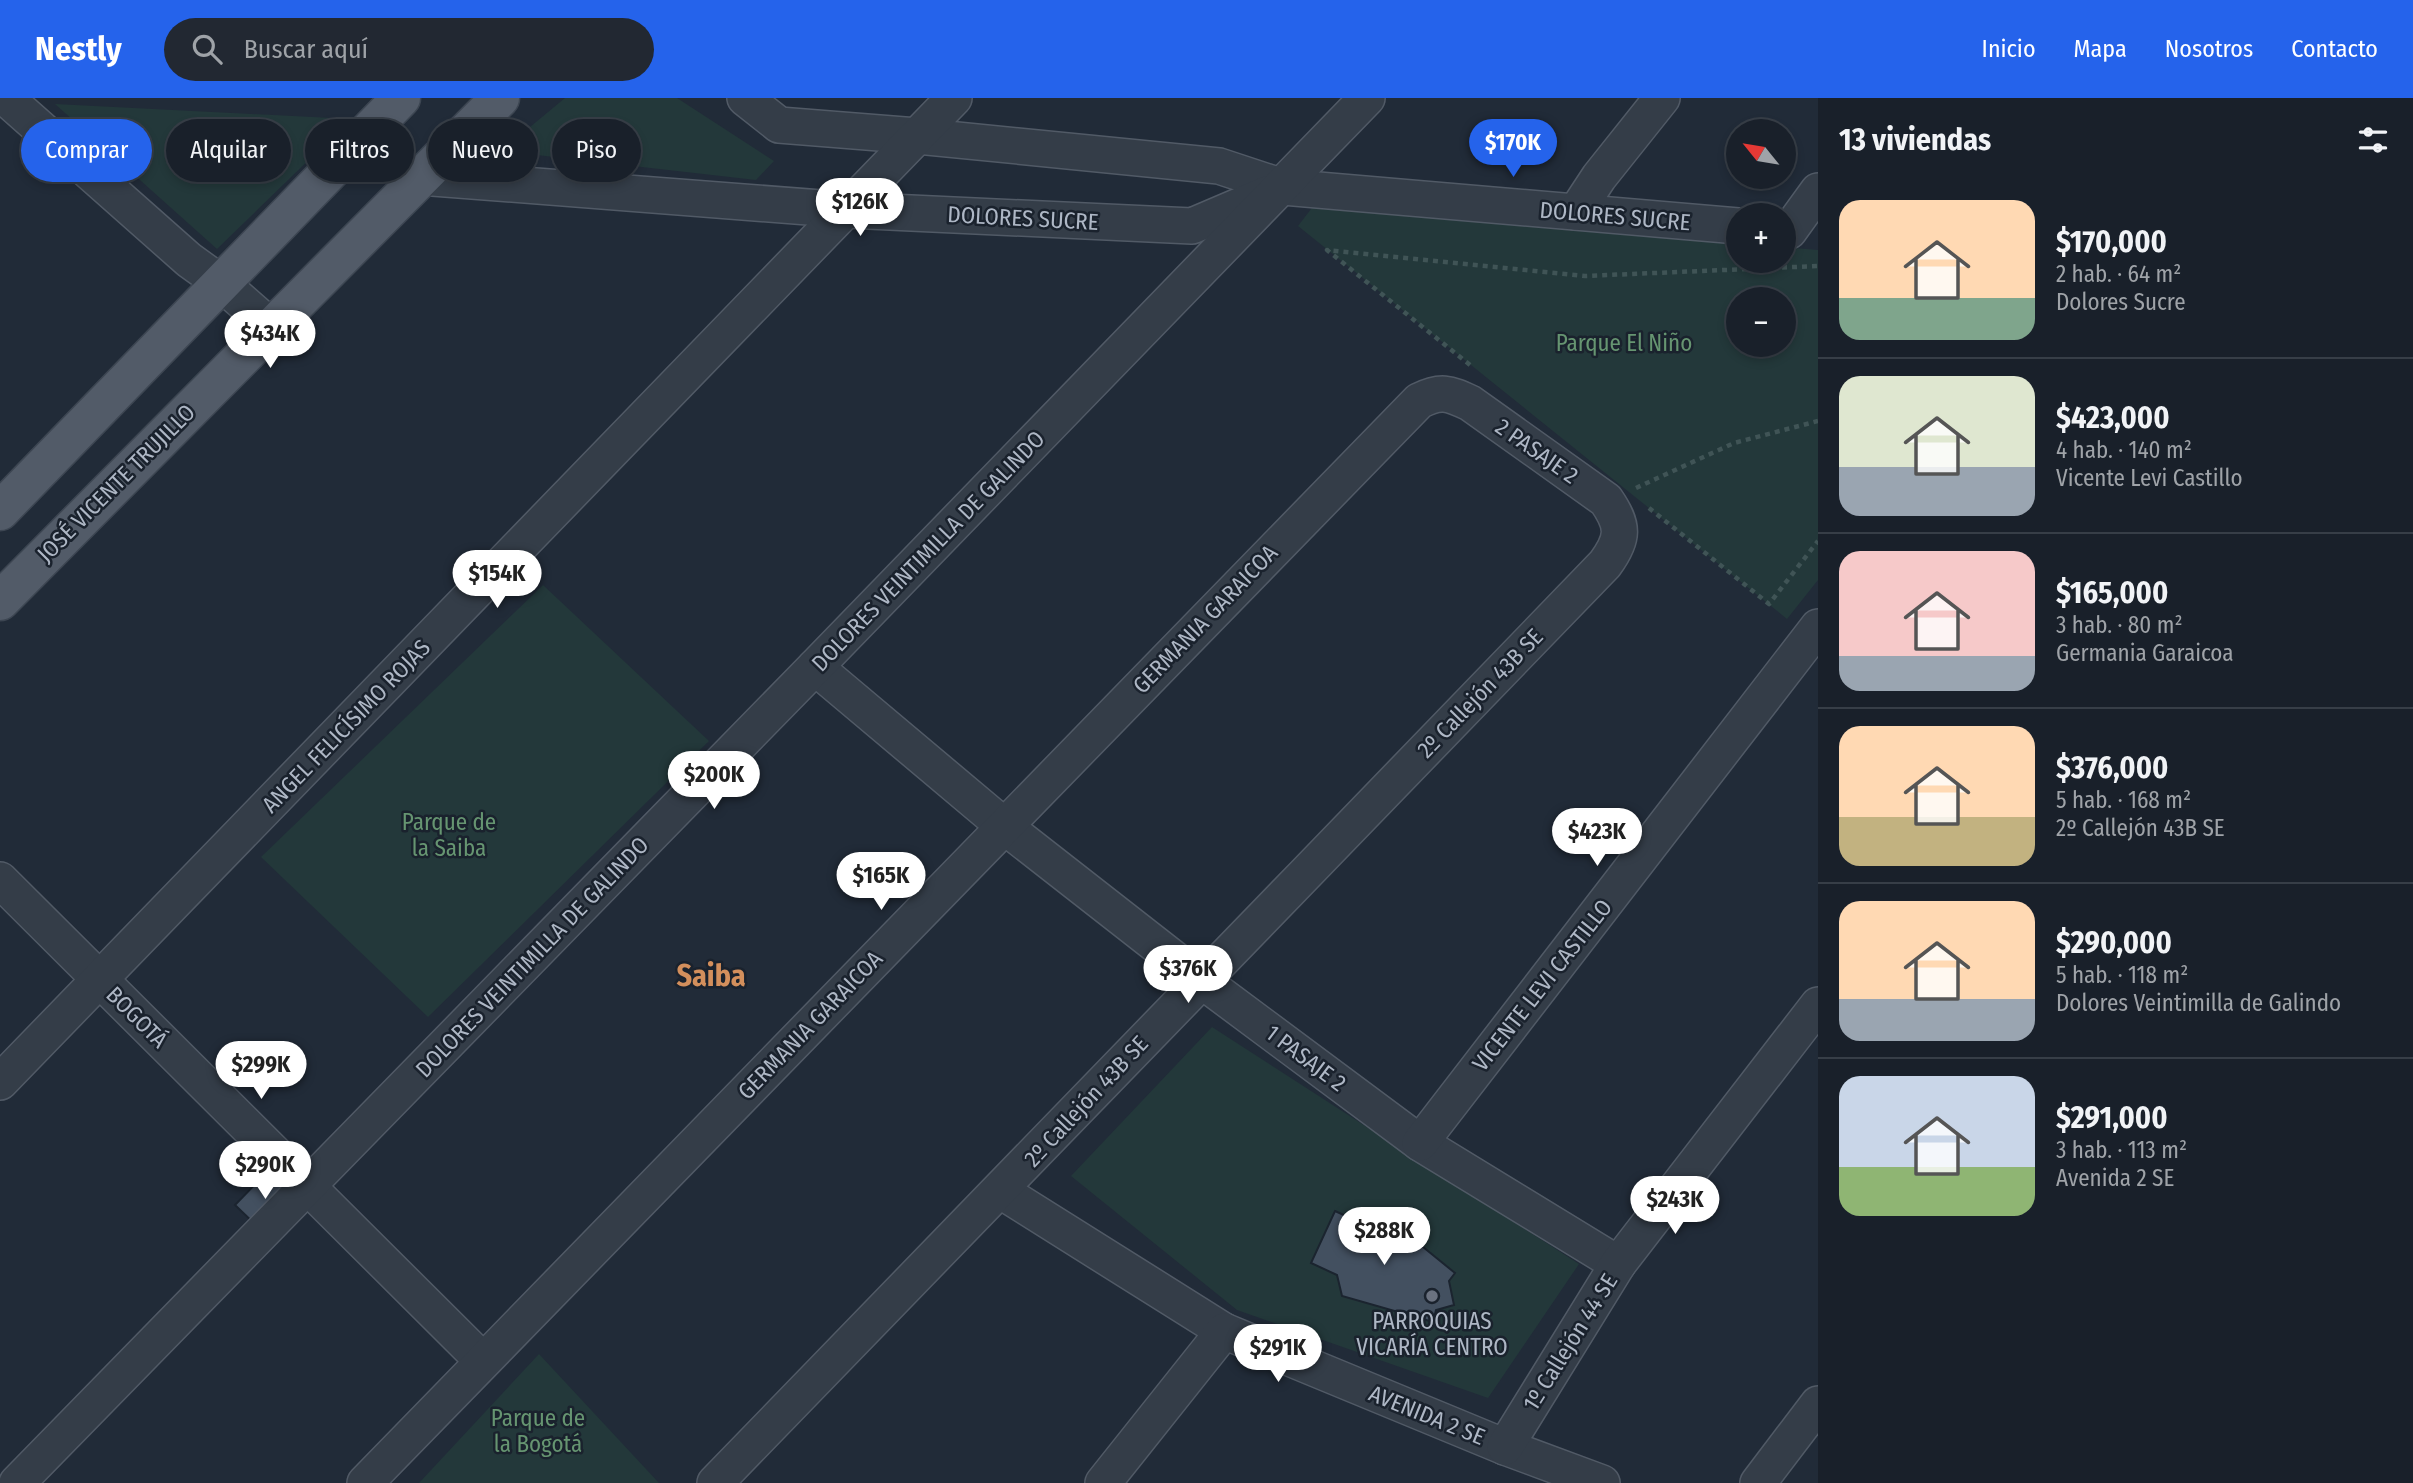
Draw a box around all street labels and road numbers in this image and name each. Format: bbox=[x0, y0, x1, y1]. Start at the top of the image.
street label: DOLORES SUCRE bbox=[1538, 195, 1692, 237]
street label: DOLORES SUCRE bbox=[947, 200, 1099, 236]
street label: JOSÉ VICENTE TRUJILLO bbox=[30, 397, 201, 568]
street label: 2 PASAJE 2 bbox=[1490, 412, 1584, 490]
street label: DOLORES VEINTIMILLA DE GALINDO bbox=[806, 425, 1050, 677]
street label: GERMANIA GARAICOA bbox=[1127, 539, 1283, 699]
street label: 2º Callejón 43B SE bbox=[1411, 623, 1549, 763]
street label: ANGEL FELICÍSIMO ROJAS bbox=[255, 633, 436, 819]
street label: DOLORES VEINTIMILLA DE GALINDO bbox=[410, 831, 654, 1083]
street label: VICENTE LEVI CASTILLO bbox=[1466, 894, 1618, 1076]
street label: GERMANIA GARAICOA bbox=[732, 945, 888, 1105]
street label: BOGOTÁ bbox=[100, 980, 174, 1054]
street label: 1 PASAJE 2 bbox=[1260, 1019, 1352, 1097]
street label: 2º Callejón 43B SE bbox=[1018, 1030, 1154, 1172]
street label: 1º Callejón 44 SE bbox=[1517, 1268, 1623, 1416]
street label: AVENIDA 2 SE bbox=[1365, 1379, 1489, 1451]

